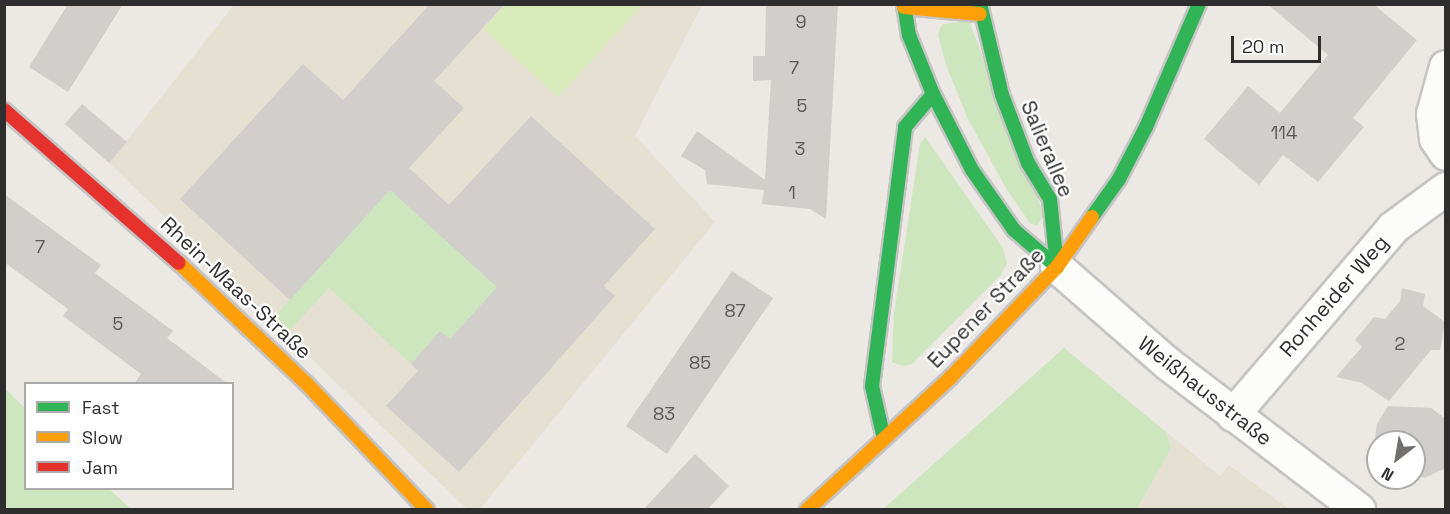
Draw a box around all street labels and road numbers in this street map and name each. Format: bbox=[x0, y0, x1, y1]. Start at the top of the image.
street label: Salierallee bbox=[1015, 97, 1079, 201]
street label: Rhein-Maas-Straße bbox=[155, 212, 317, 364]
street label: Ronheider Weg bbox=[1274, 230, 1394, 362]
street label: Eupener Straße bbox=[922, 243, 1050, 373]
street label: Weißhausstraße bbox=[1133, 331, 1277, 451]

